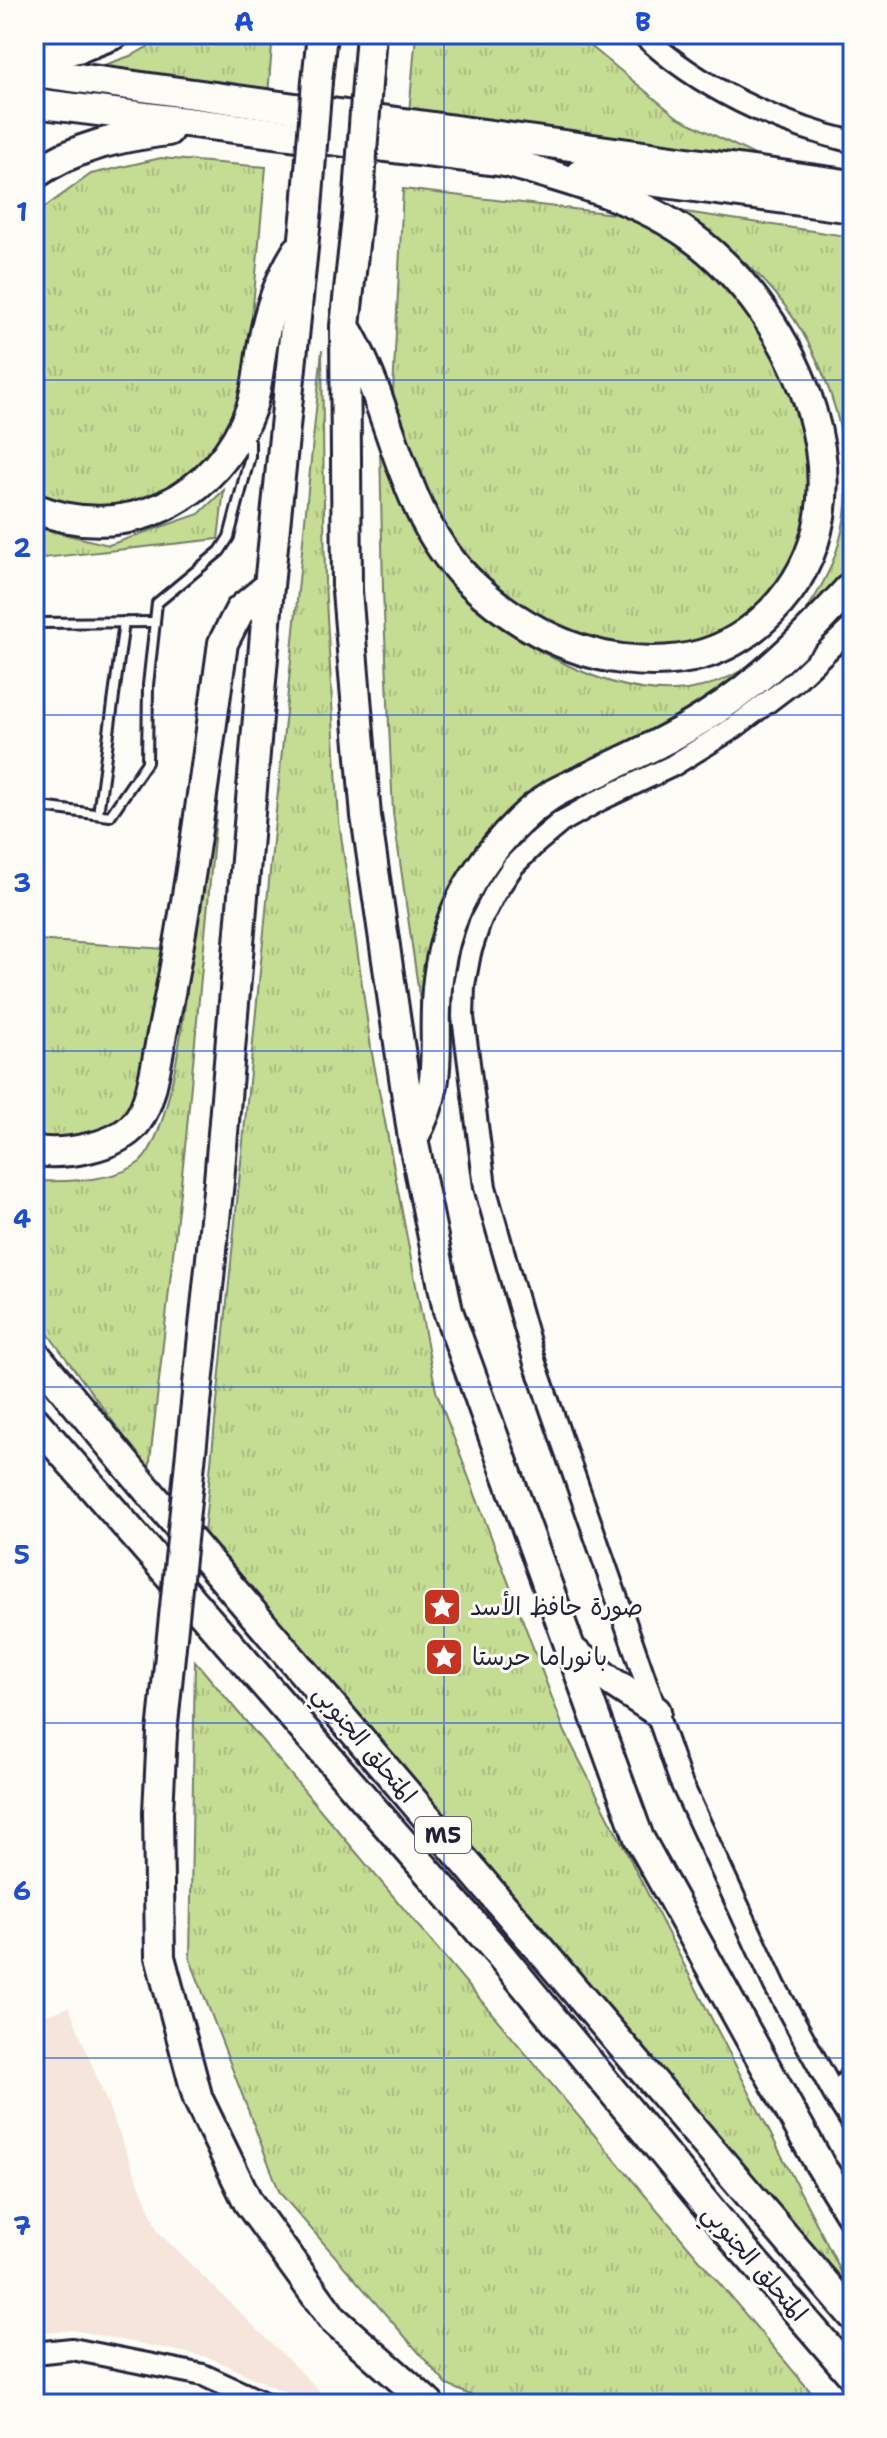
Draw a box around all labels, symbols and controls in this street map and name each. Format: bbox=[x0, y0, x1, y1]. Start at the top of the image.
text: A bbox=[234, 4, 254, 39]
text: B bbox=[635, 4, 651, 39]
text: 1 bbox=[16, 194, 28, 229]
text: 2 bbox=[13, 530, 31, 565]
text: 3 bbox=[13, 865, 31, 900]
text: 4 bbox=[13, 1201, 31, 1236]
text: 5 bbox=[14, 1537, 30, 1572]
place icon: صورة حافظ الأسد bbox=[421, 1586, 463, 1628]
place label: صورة حافظ الأسد bbox=[470, 1590, 643, 1623]
place icon: بانوراما حرستا bbox=[423, 1636, 465, 1678]
place label: بانوراما حرستا bbox=[472, 1641, 607, 1673]
street label: المتحلق الجنوبي bbox=[302, 1678, 424, 1813]
road number: M5 bbox=[415, 1817, 471, 1853]
text: 6 bbox=[13, 1873, 31, 1908]
street label: المتحلق الجنوبي bbox=[692, 2198, 815, 2332]
text: 7 bbox=[13, 2208, 31, 2243]

